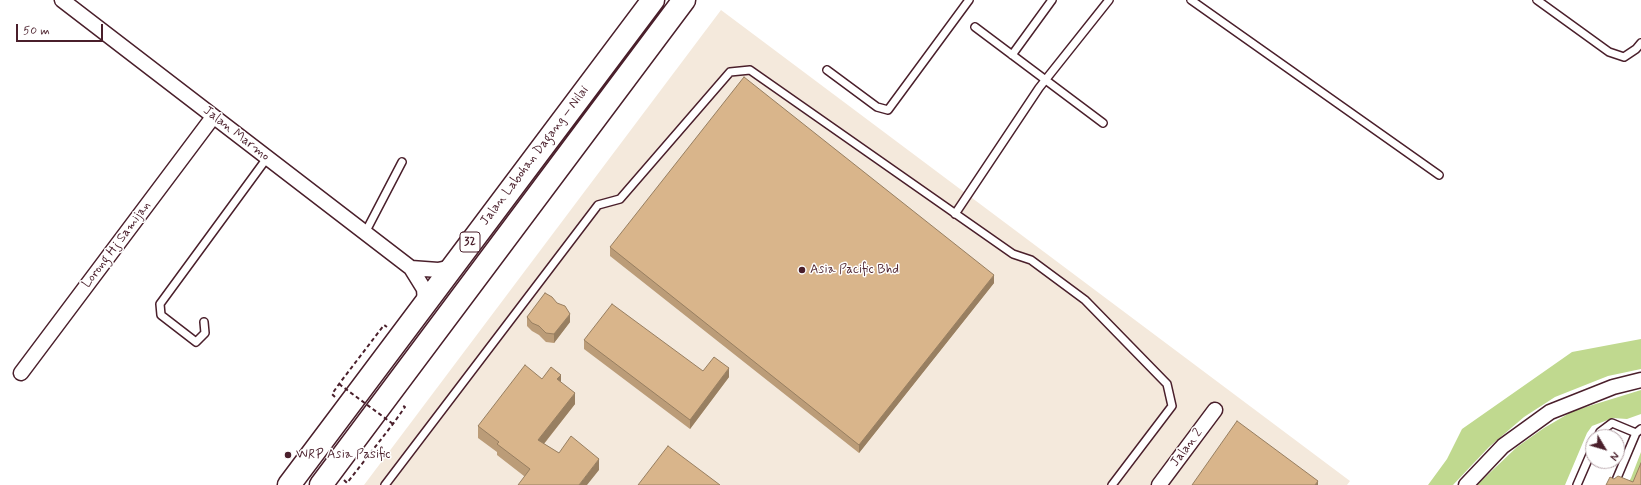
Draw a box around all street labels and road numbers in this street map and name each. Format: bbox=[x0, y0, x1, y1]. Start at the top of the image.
street label: Jalan Labohan Dagang ‒ Nilai bbox=[477, 83, 593, 229]
street label: Jalan Marmo bbox=[200, 103, 272, 165]
street label: Lorong Hj Samijan bbox=[79, 199, 155, 291]
road number: 32 bbox=[460, 232, 480, 252]
street label: Jalan 2 bbox=[1168, 426, 1206, 470]

